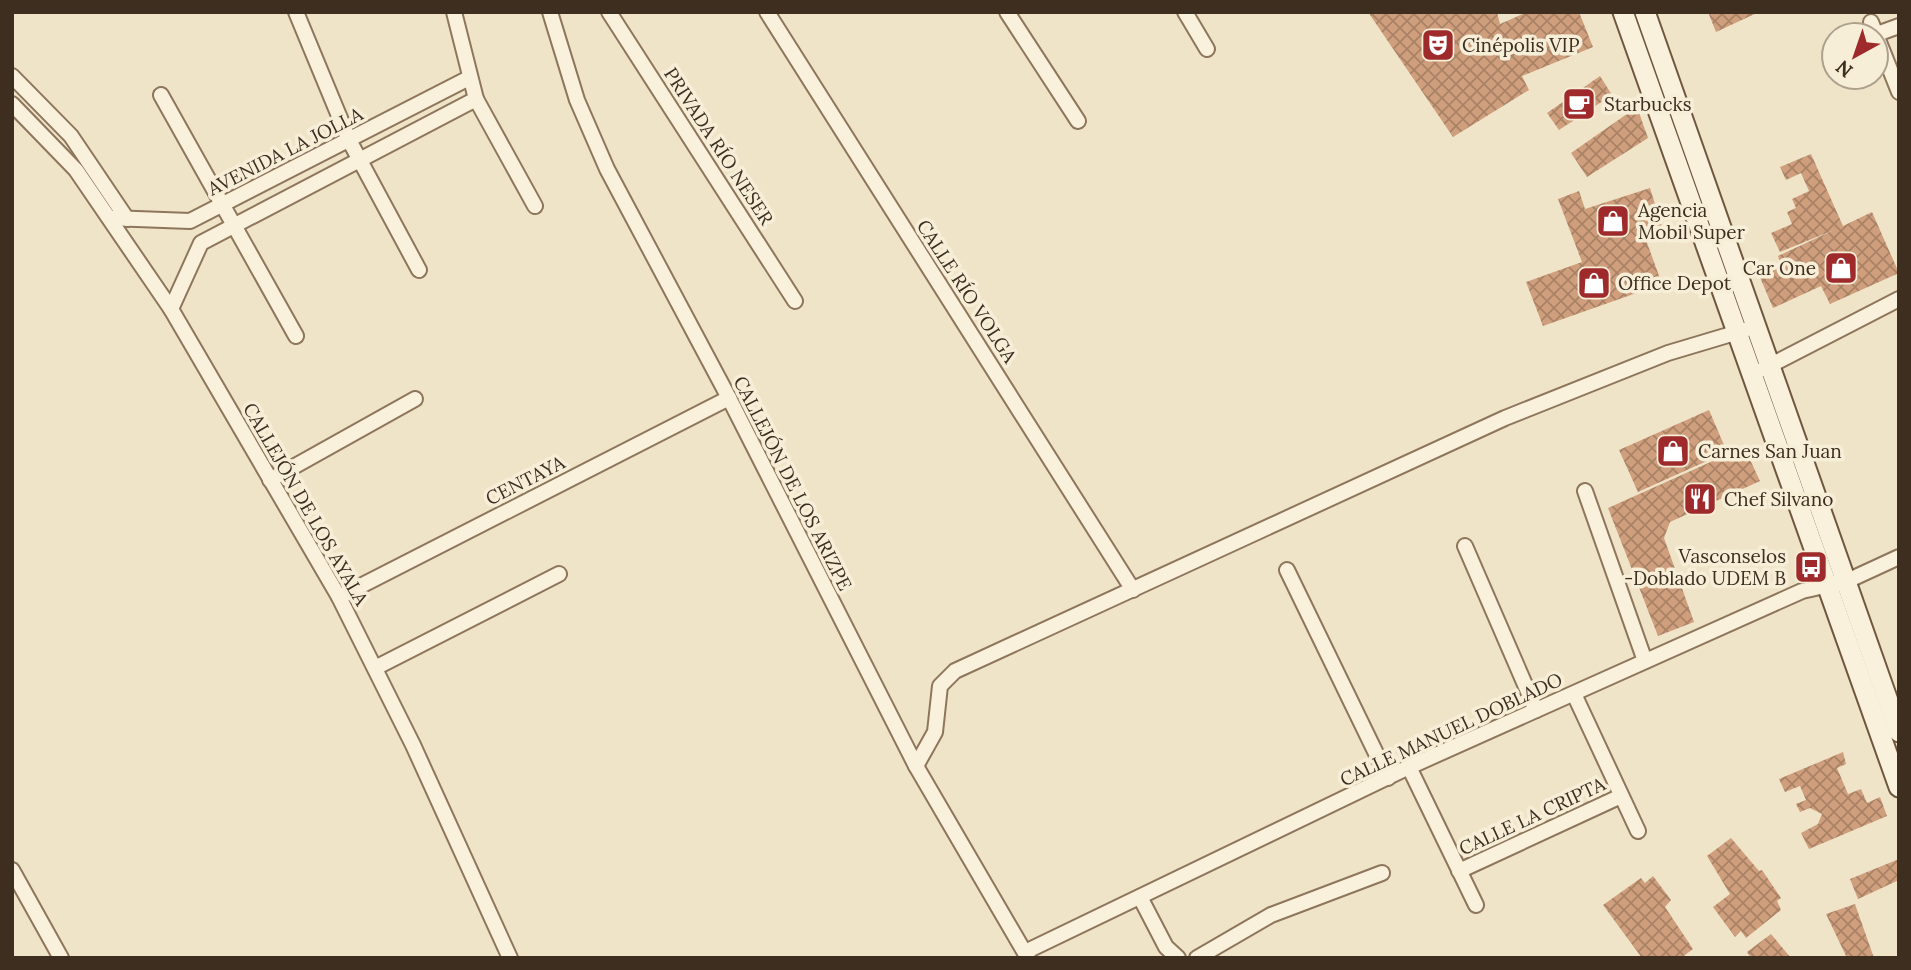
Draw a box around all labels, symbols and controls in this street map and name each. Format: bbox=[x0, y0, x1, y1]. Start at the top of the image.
north arrow bbox=[1820, 21, 1890, 91]
theatre icon: Cinépolis VIP bbox=[1419, 26, 1457, 64]
place label: Cinépolis VIP bbox=[1462, 33, 1580, 57]
text: N bbox=[1830, 55, 1857, 83]
street label: PRIVADA RÍO NESER bbox=[659, 63, 779, 229]
cafe icon: Starbucks bbox=[1560, 85, 1598, 123]
place label: Starbucks bbox=[1604, 92, 1692, 116]
street label: AVENIDA LA JOLLA bbox=[202, 101, 368, 201]
place label: Agencia Mobil Super bbox=[1637, 198, 1746, 244]
shop icon: Agencia Mobil Super bbox=[1594, 202, 1632, 240]
street label: CALLE RÍO VOLGA bbox=[912, 215, 1023, 368]
shop icon: Car One bbox=[1822, 249, 1860, 287]
place label: Car One bbox=[1743, 256, 1816, 280]
shop icon: Office Depot bbox=[1575, 264, 1613, 302]
place label: Office Depot bbox=[1618, 271, 1732, 295]
street label: CALLEJÓN DE LOS ARIZPE bbox=[728, 372, 858, 594]
street label: CALLEJÓN DE LOS AYALA bbox=[238, 398, 374, 611]
shop icon: Carnes San Juan bbox=[1654, 432, 1692, 470]
place label: Carnes San Juan bbox=[1698, 439, 1842, 463]
street label: CENTAYA bbox=[481, 449, 570, 510]
restaurant icon: Chef Silvano bbox=[1681, 480, 1719, 518]
place label: Chef Silvano bbox=[1724, 487, 1833, 511]
place label: Vasconselos -Doblado UDEM B bbox=[1624, 544, 1786, 590]
bus stop icon: Vasconselos -Doblado UDEM B bbox=[1792, 548, 1830, 586]
street label: CALLE MANUEL DOBLADO bbox=[1336, 667, 1566, 791]
street label: CALLE LA CRIPTA bbox=[1455, 771, 1610, 860]

